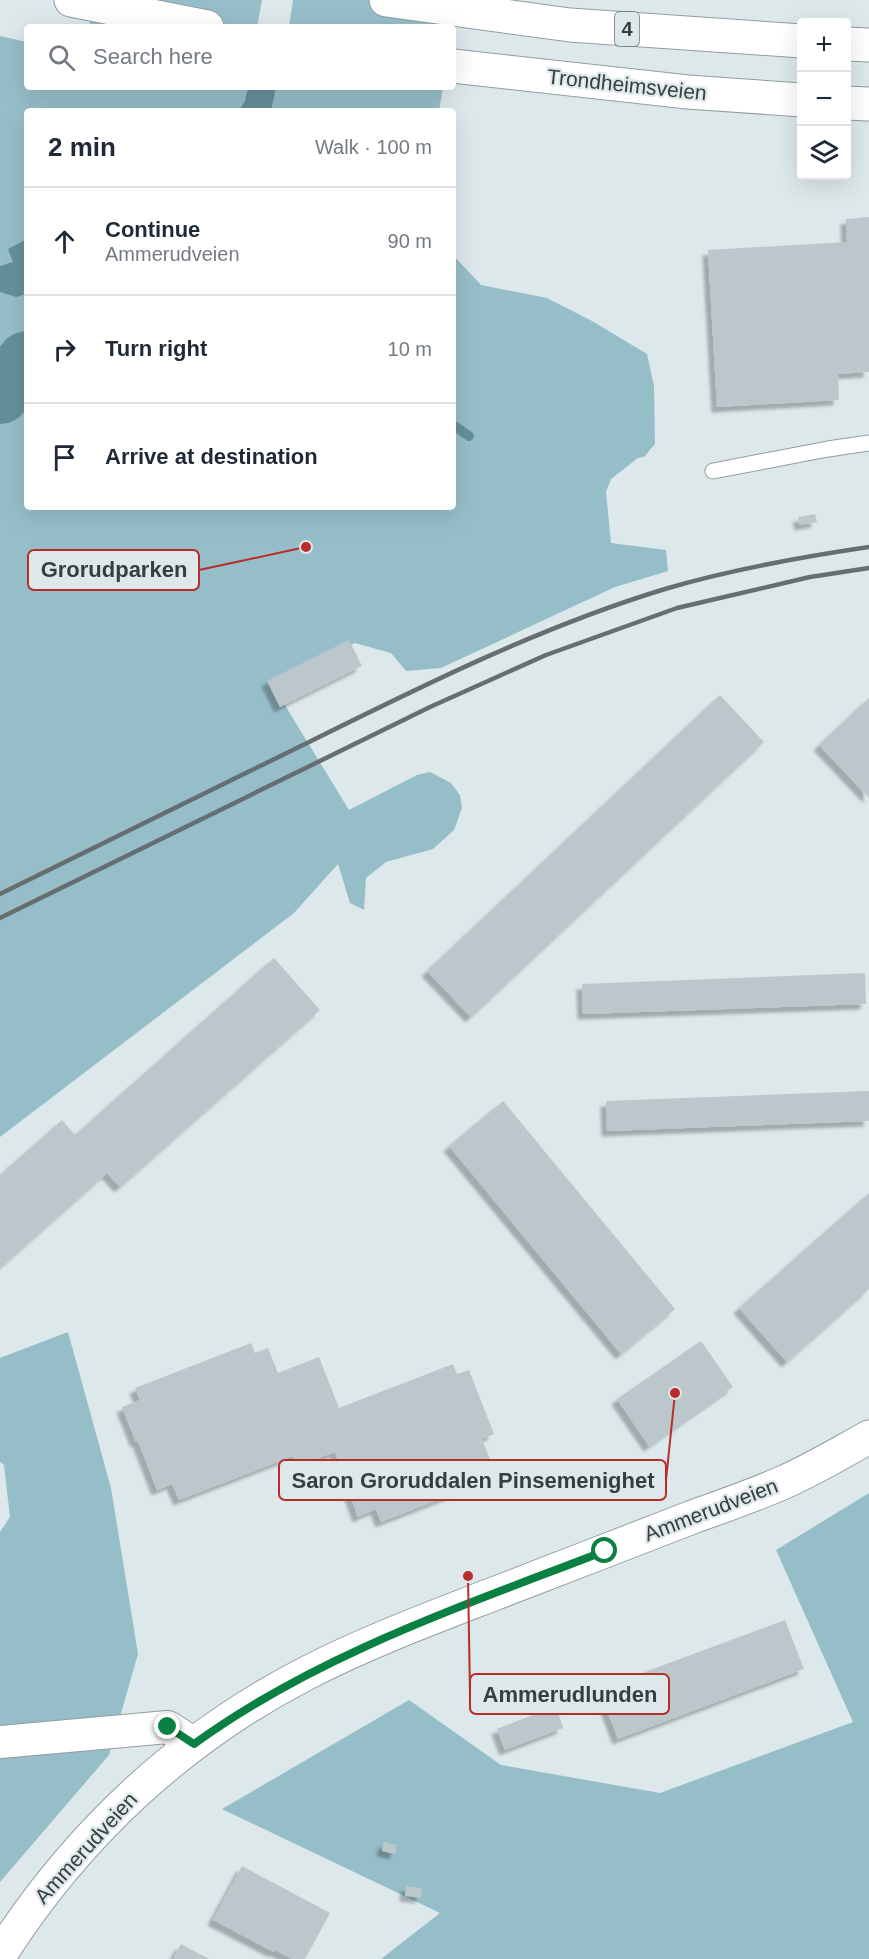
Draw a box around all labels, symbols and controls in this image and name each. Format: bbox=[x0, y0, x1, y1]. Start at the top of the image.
road number: 4 bbox=[615, 12, 639, 46]
map controls bbox=[797, 18, 851, 180]
button: + bbox=[797, 18, 851, 72]
search box bbox=[24, 24, 456, 90]
icon: search bbox=[45, 41, 78, 74]
text: Search here bbox=[93, 44, 213, 69]
street label: Trondheimsveien bbox=[546, 65, 708, 104]
button: − bbox=[797, 72, 851, 126]
button: layers bbox=[797, 126, 851, 180]
text: 2 min bbox=[48, 132, 116, 162]
text: Walk · 100 m bbox=[315, 136, 432, 158]
text: Continue bbox=[105, 217, 200, 242]
icon: ahead bbox=[48, 225, 81, 258]
text: 90 m bbox=[388, 230, 432, 252]
text: Ammerudveien bbox=[105, 243, 240, 265]
icon: right bbox=[48, 333, 81, 366]
text: Turn right bbox=[105, 336, 207, 361]
text: 10 m bbox=[388, 338, 432, 360]
icon: arrive bbox=[48, 441, 81, 474]
text: Arrive at destination bbox=[105, 444, 318, 469]
callout: Grorudparken bbox=[28, 550, 199, 590]
text: Grorudparken bbox=[41, 557, 187, 582]
callout: Saron Groruddalen Pinsemenighet bbox=[279, 1460, 666, 1500]
text: Saron Groruddalen Pinsemenighet bbox=[291, 1468, 655, 1493]
street label: Ammerudveien bbox=[641, 1473, 781, 1546]
route start bbox=[591, 1537, 617, 1563]
callout: Ammerudlunden bbox=[470, 1674, 669, 1714]
text: Ammerudlunden bbox=[483, 1682, 657, 1707]
route end bbox=[154, 1713, 180, 1739]
street label: Ammerudveien bbox=[30, 1787, 141, 1908]

